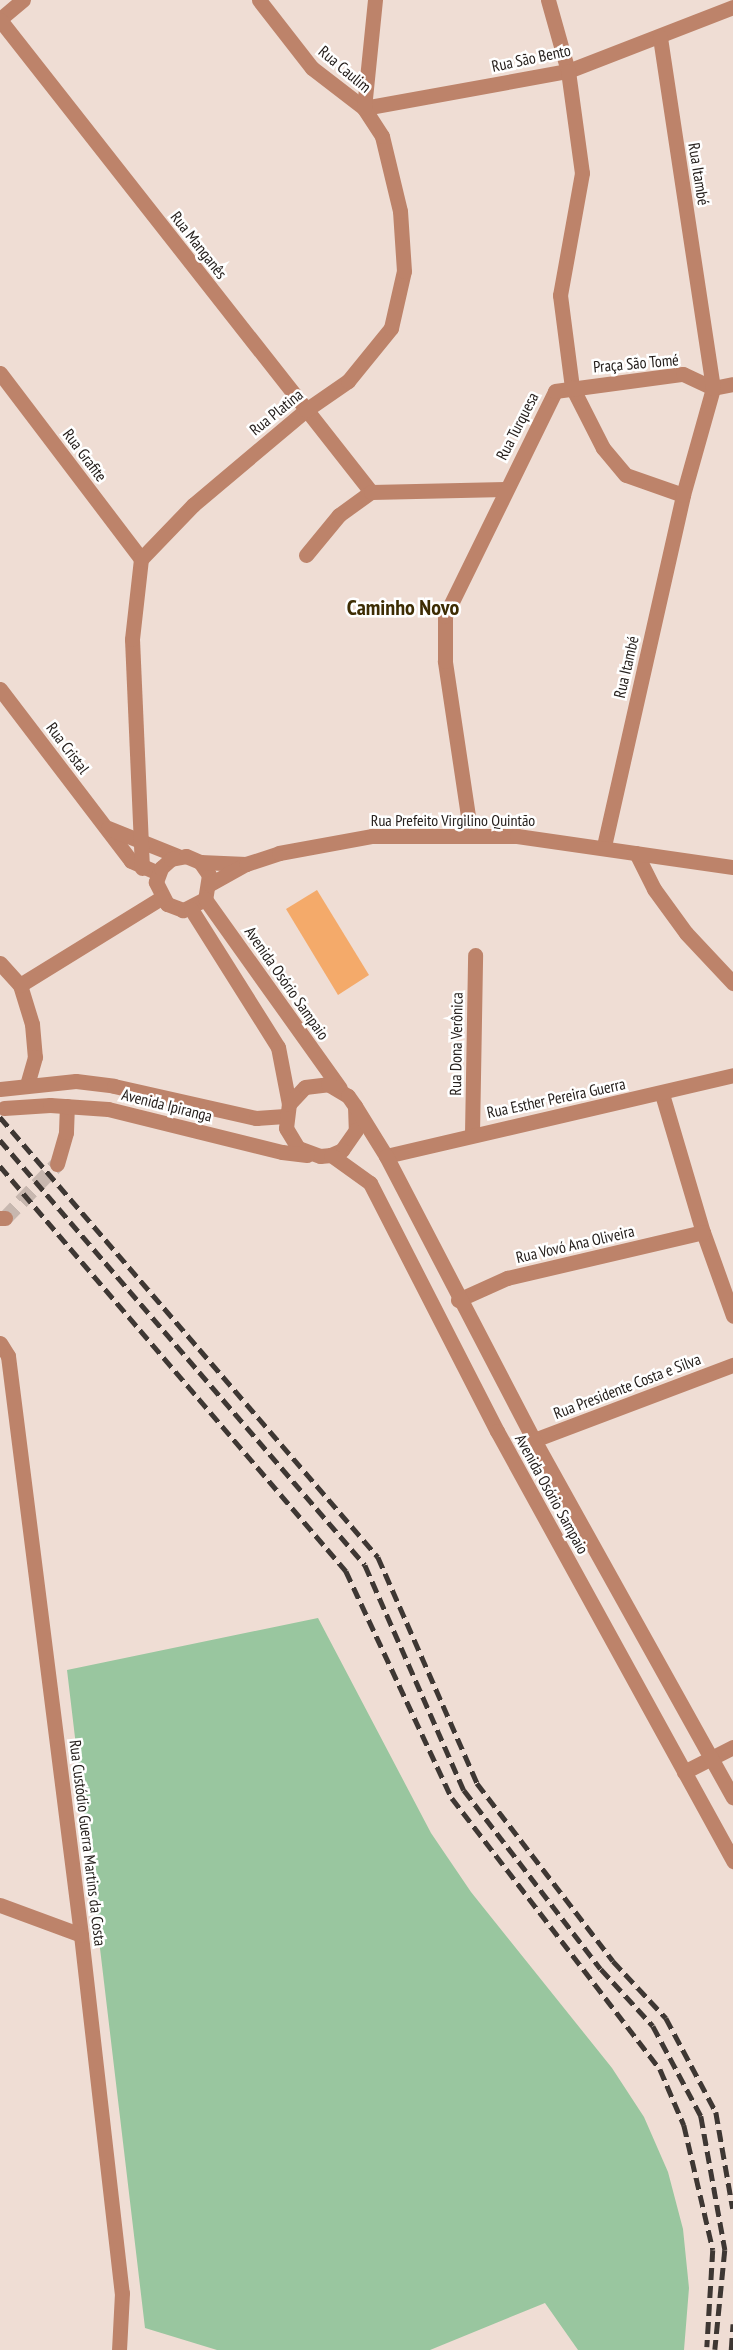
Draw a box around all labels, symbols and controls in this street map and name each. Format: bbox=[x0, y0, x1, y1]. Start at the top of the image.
street label: Rua São Bento bbox=[490, 40, 572, 76]
street label: Rua Caulim bbox=[315, 42, 375, 96]
street label: Rua Itambé bbox=[685, 141, 713, 207]
street label: Rua Manganês bbox=[167, 207, 231, 283]
street label: Praça São Tomé bbox=[592, 350, 680, 376]
street label: Rua Platina bbox=[245, 385, 307, 439]
street label: Rua Turquesa bbox=[492, 389, 542, 463]
street label: Rua Grafite bbox=[59, 425, 111, 485]
district label: Caminho Novo bbox=[347, 595, 459, 621]
street label: Rua Itambé bbox=[610, 634, 642, 700]
street label: Rua Cristal bbox=[42, 719, 94, 777]
street label: Rua Prefeito Virgilino Quintão bbox=[371, 810, 535, 830]
street label: Avenida Osório Sampaio bbox=[241, 923, 333, 1043]
street label: Rua Dona Verônica bbox=[445, 992, 467, 1096]
street label: Rua Esther Pereira Guerra bbox=[485, 1074, 627, 1122]
street label: Avenida Ipiranga bbox=[120, 1085, 214, 1125]
street label: Rua Vovó Ana Oliveira bbox=[514, 1221, 636, 1267]
street label: Rua Presidente Costa e Silva bbox=[551, 1349, 703, 1423]
street label: Avenida Osório Sampaio bbox=[511, 1431, 593, 1557]
street label: Rua Custódio Guerra Martins da Costa bbox=[66, 1739, 110, 1947]

